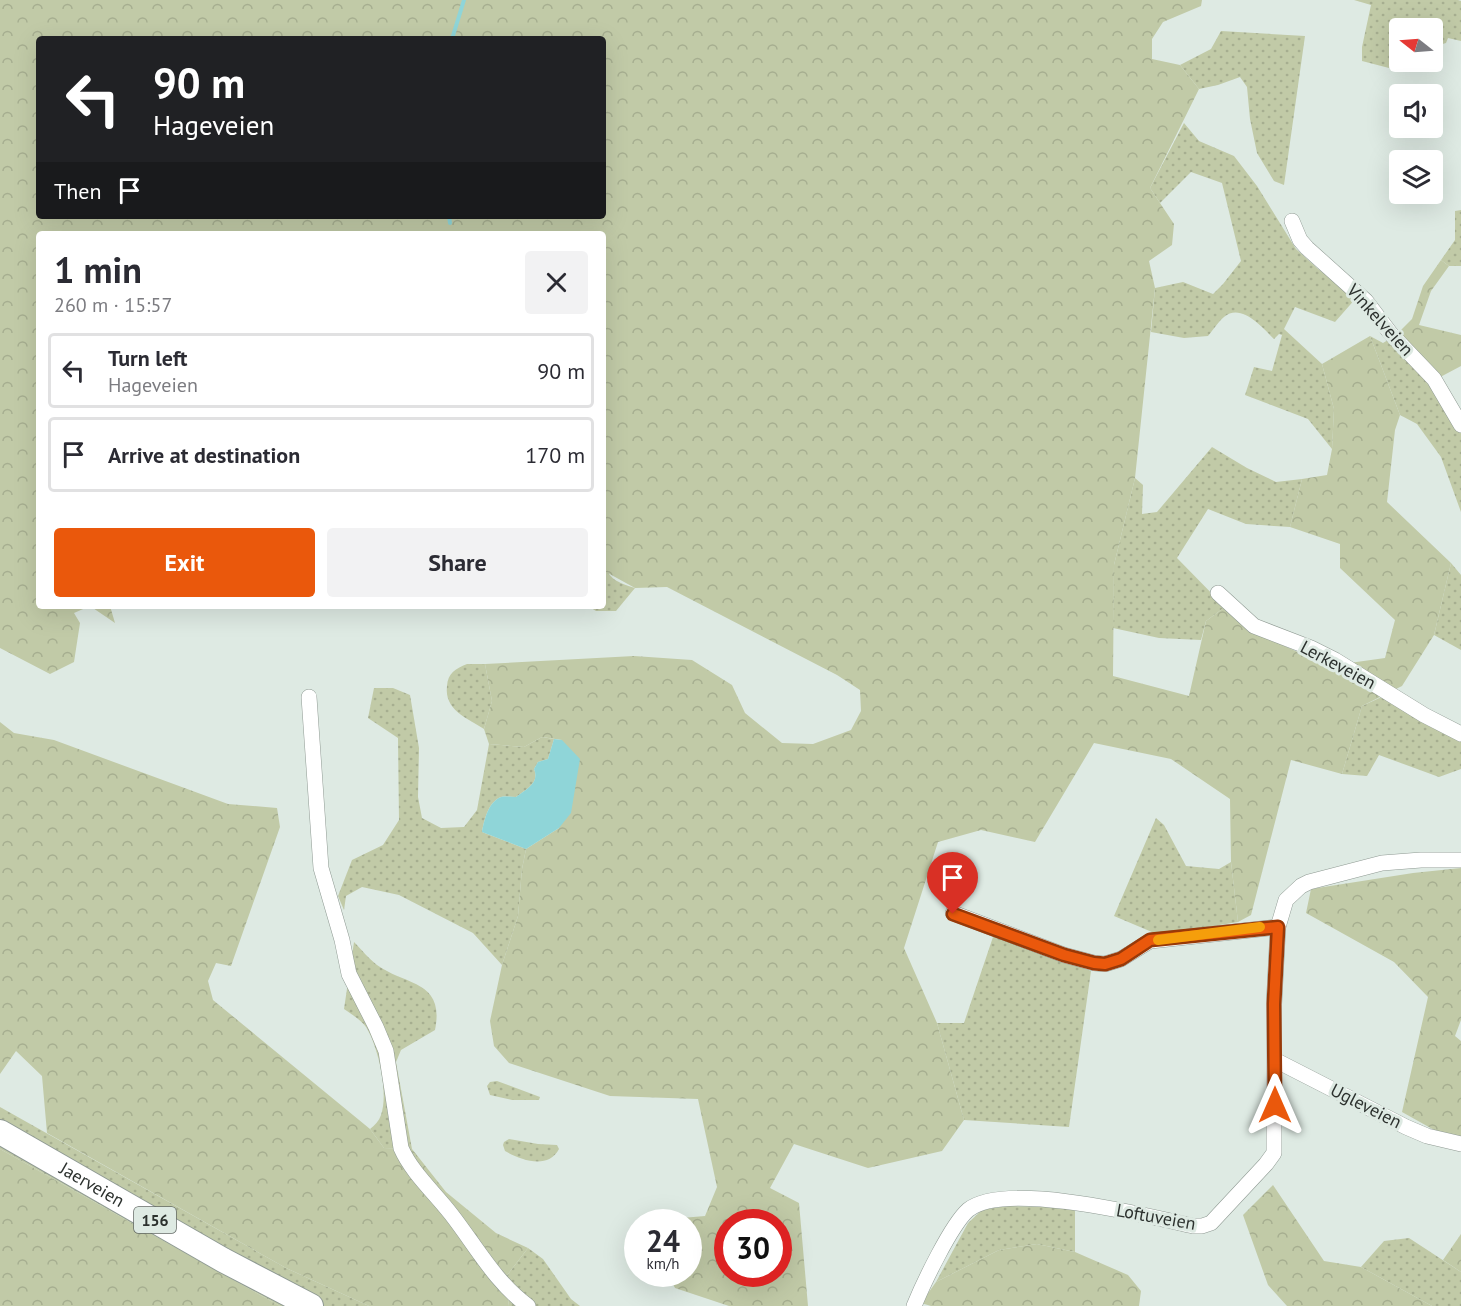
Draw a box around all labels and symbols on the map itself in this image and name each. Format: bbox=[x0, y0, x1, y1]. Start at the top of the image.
north arrow bbox=[1389, 18, 1443, 72]
street label: Vinkelveien bbox=[1341, 278, 1419, 360]
street label: Lerkeveien bbox=[1297, 635, 1380, 694]
pin bbox=[927, 852, 978, 914]
position arrow bbox=[1243, 1073, 1307, 1137]
street label: Ugleveien bbox=[1327, 1078, 1406, 1133]
street label: Jaerveien bbox=[55, 1156, 129, 1212]
street label: Loftuveien bbox=[1115, 1198, 1198, 1235]
road number: 156 bbox=[134, 1207, 176, 1233]
speed limit sign: 30 bbox=[714, 1209, 792, 1287]

